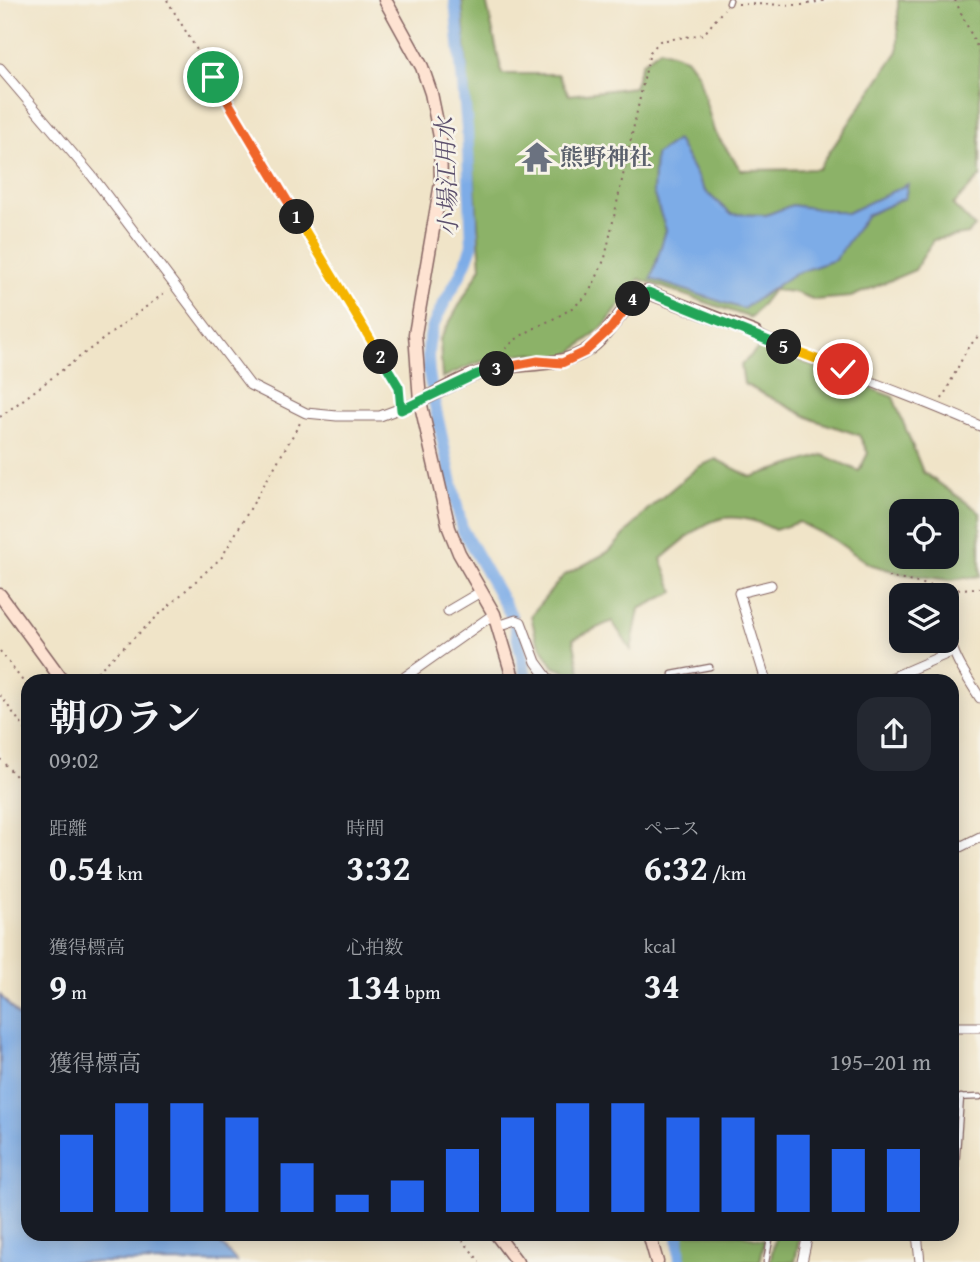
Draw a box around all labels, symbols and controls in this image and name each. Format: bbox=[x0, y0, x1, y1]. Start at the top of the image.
pin bbox=[183, 47, 243, 107]
icon: arrive bbox=[194, 58, 232, 96]
water label: 小場江用水 bbox=[427, 114, 466, 238]
temple icon: 熊野神社 bbox=[520, 140, 554, 174]
place label: 熊野神社 bbox=[560, 140, 652, 173]
pin: 1 bbox=[280, 200, 314, 234]
text: 1 bbox=[292, 202, 301, 230]
pin: 4 bbox=[616, 282, 650, 316]
text: 4 bbox=[628, 284, 637, 312]
pin: 5 bbox=[766, 330, 802, 364]
text: 5 bbox=[779, 332, 788, 360]
pin bbox=[813, 339, 873, 399]
pin: 2 bbox=[364, 340, 398, 374]
text: 2 bbox=[376, 342, 385, 370]
icon: check bbox=[824, 350, 862, 388]
pin: 3 bbox=[480, 352, 514, 386]
text: 3 bbox=[492, 354, 501, 382]
map controls bbox=[889, 499, 959, 653]
button: locate bbox=[889, 499, 959, 569]
button: layers bbox=[889, 583, 959, 653]
text: 朝のラン bbox=[49, 689, 201, 745]
button: share bbox=[857, 697, 931, 771]
text: 09:02 bbox=[49, 743, 99, 776]
text: 距離 bbox=[49, 814, 87, 842]
text: 時間 bbox=[346, 814, 384, 842]
text: ペース bbox=[644, 814, 700, 842]
text: 0.54 bbox=[49, 842, 113, 893]
text: 3:32 bbox=[346, 842, 411, 893]
text: 6:32 bbox=[644, 842, 708, 893]
text: km bbox=[113, 859, 143, 887]
text: /km bbox=[708, 859, 746, 887]
text: kcal bbox=[644, 932, 676, 960]
text: 獲得標高 bbox=[49, 933, 125, 961]
text: 心拍数 bbox=[346, 933, 403, 961]
text: 34 bbox=[644, 960, 680, 1011]
text: 9 bbox=[49, 961, 67, 1012]
text: 134 bbox=[346, 961, 401, 1012]
text: m bbox=[67, 978, 87, 1006]
text: bpm bbox=[401, 978, 441, 1006]
text: 195–201 m bbox=[830, 1045, 931, 1078]
text: 獲得標高 bbox=[49, 1046, 141, 1079]

